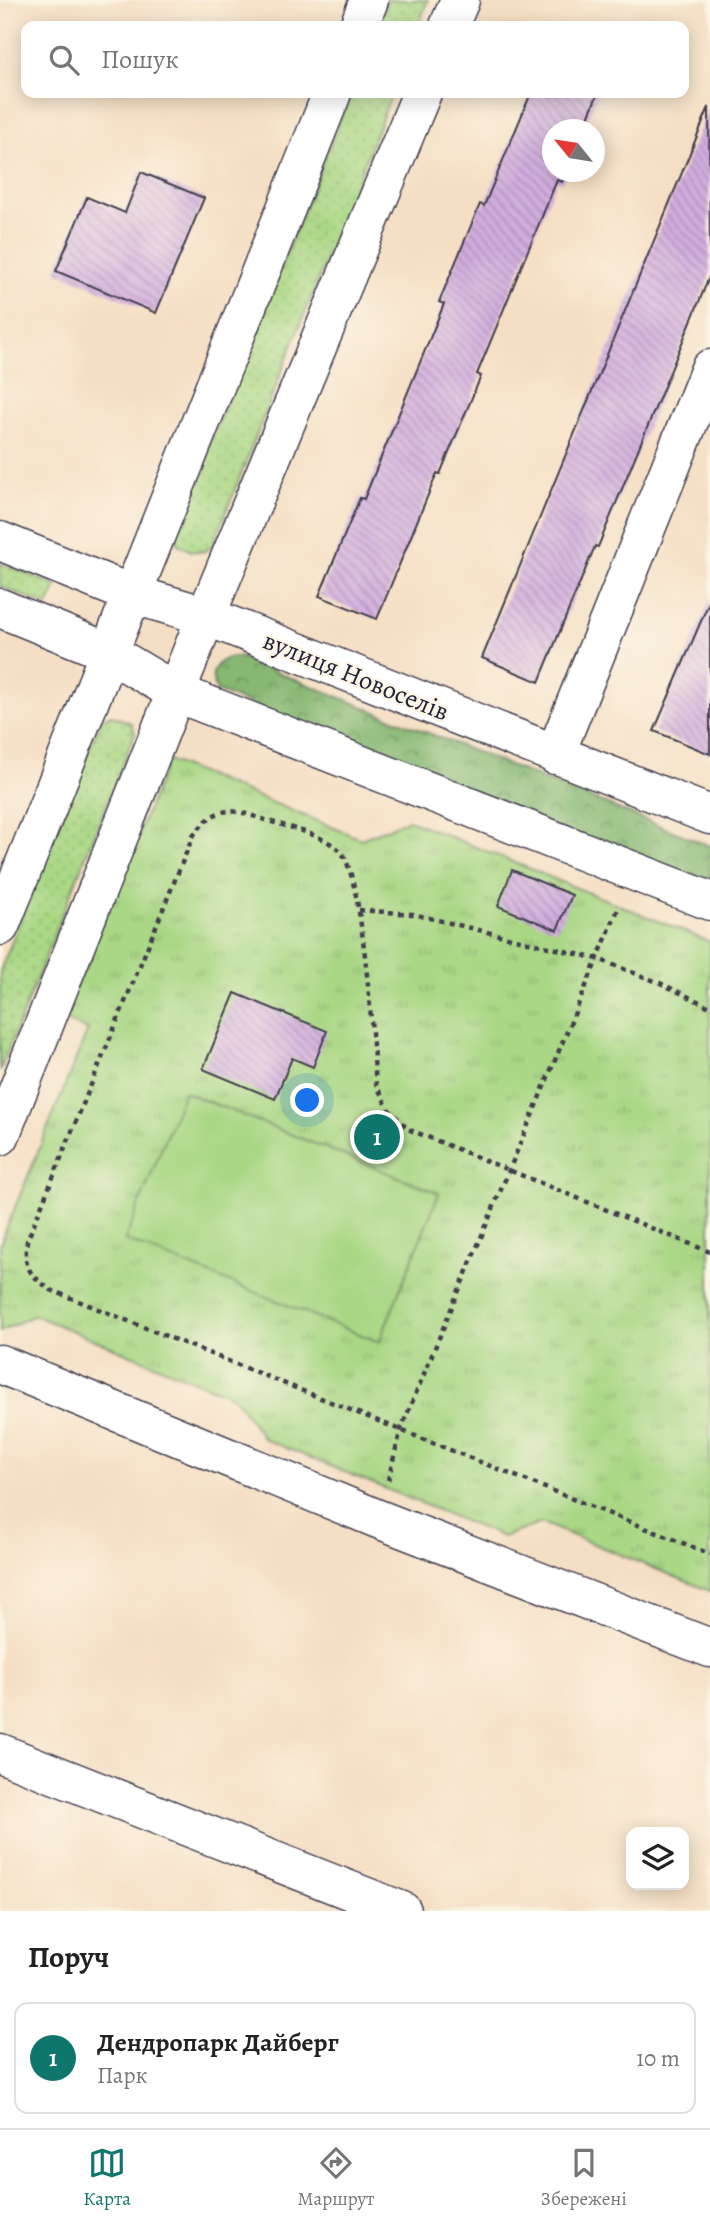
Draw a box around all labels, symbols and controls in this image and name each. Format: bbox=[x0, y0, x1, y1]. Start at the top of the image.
search box bbox=[21, 21, 689, 98]
icon: search bbox=[45, 41, 83, 79]
text: Пошук bbox=[101, 42, 179, 77]
north arrow bbox=[542, 119, 605, 182]
street label: вулиця Новоселів bbox=[258, 623, 454, 729]
your location bbox=[290, 1083, 324, 1117]
pin: 1 bbox=[354, 1111, 400, 1163]
map controls bbox=[626, 1827, 689, 1890]
button: layers bbox=[626, 1827, 689, 1890]
text: Поруч bbox=[28, 1937, 109, 1977]
text: Дендропарк Дайберг bbox=[97, 2025, 339, 2060]
text: 1 bbox=[49, 2043, 57, 2074]
text: 10 m bbox=[636, 2043, 680, 2074]
text: Парк bbox=[97, 2060, 148, 2091]
tab: Карта bbox=[83, 2144, 131, 2212]
tab: Маршрут bbox=[298, 2144, 374, 2212]
tab: Збережені bbox=[541, 2144, 627, 2212]

